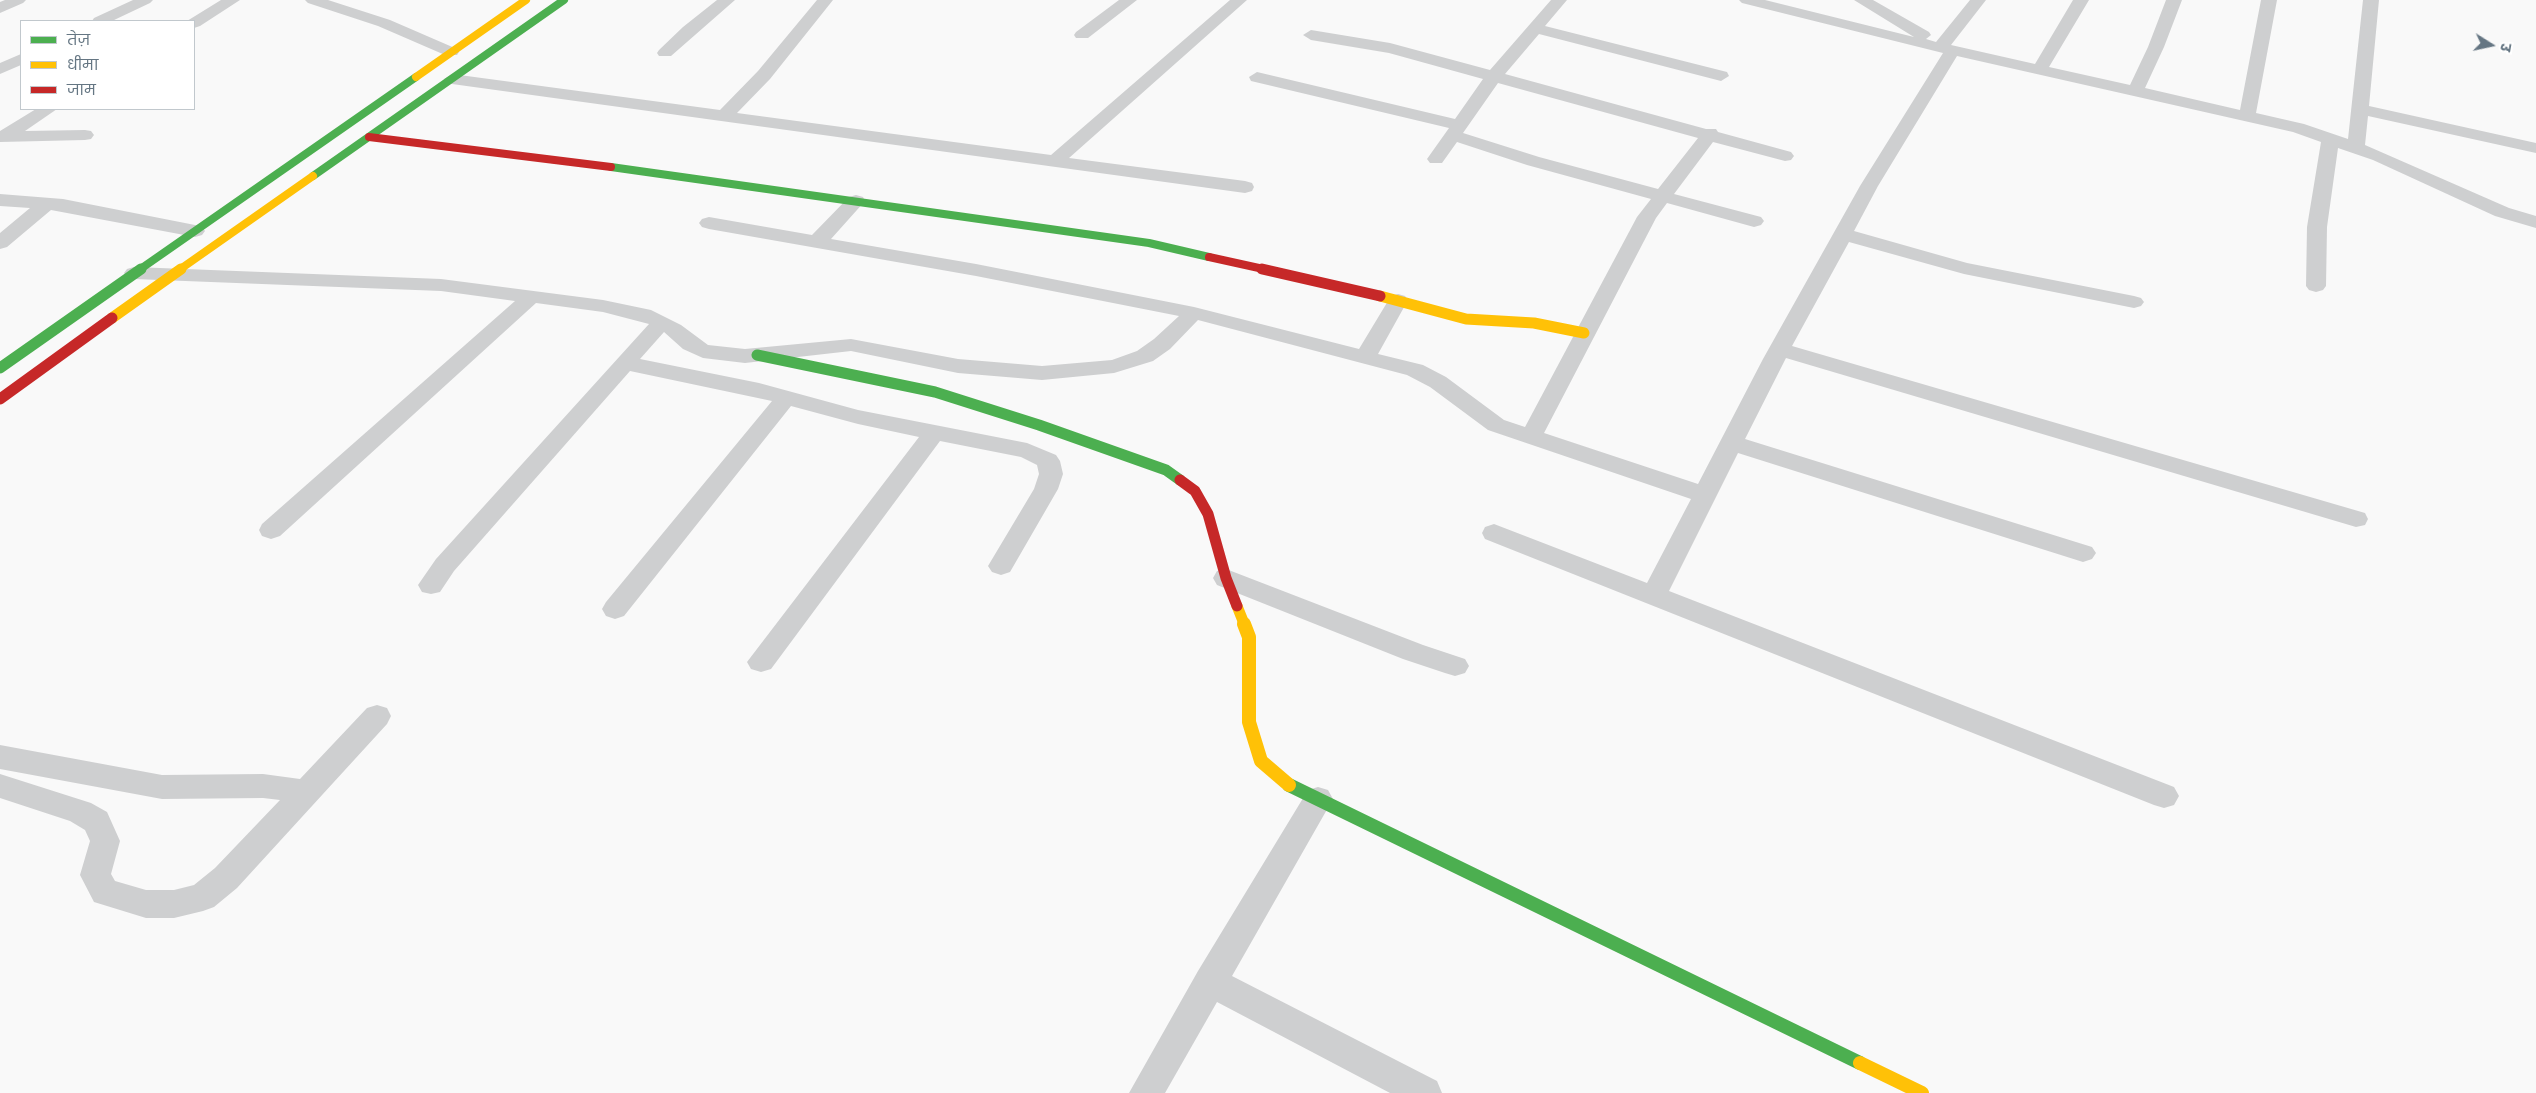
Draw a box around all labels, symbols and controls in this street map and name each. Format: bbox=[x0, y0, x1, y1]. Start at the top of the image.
legend bbox=[20, 20, 195, 110]
north arrow bbox=[2466, 20, 2516, 70]
text: तेज़ bbox=[67, 29, 90, 50]
text: उ bbox=[2495, 42, 2516, 53]
text: धीमा bbox=[67, 54, 98, 75]
text: जाम bbox=[67, 79, 96, 100]

